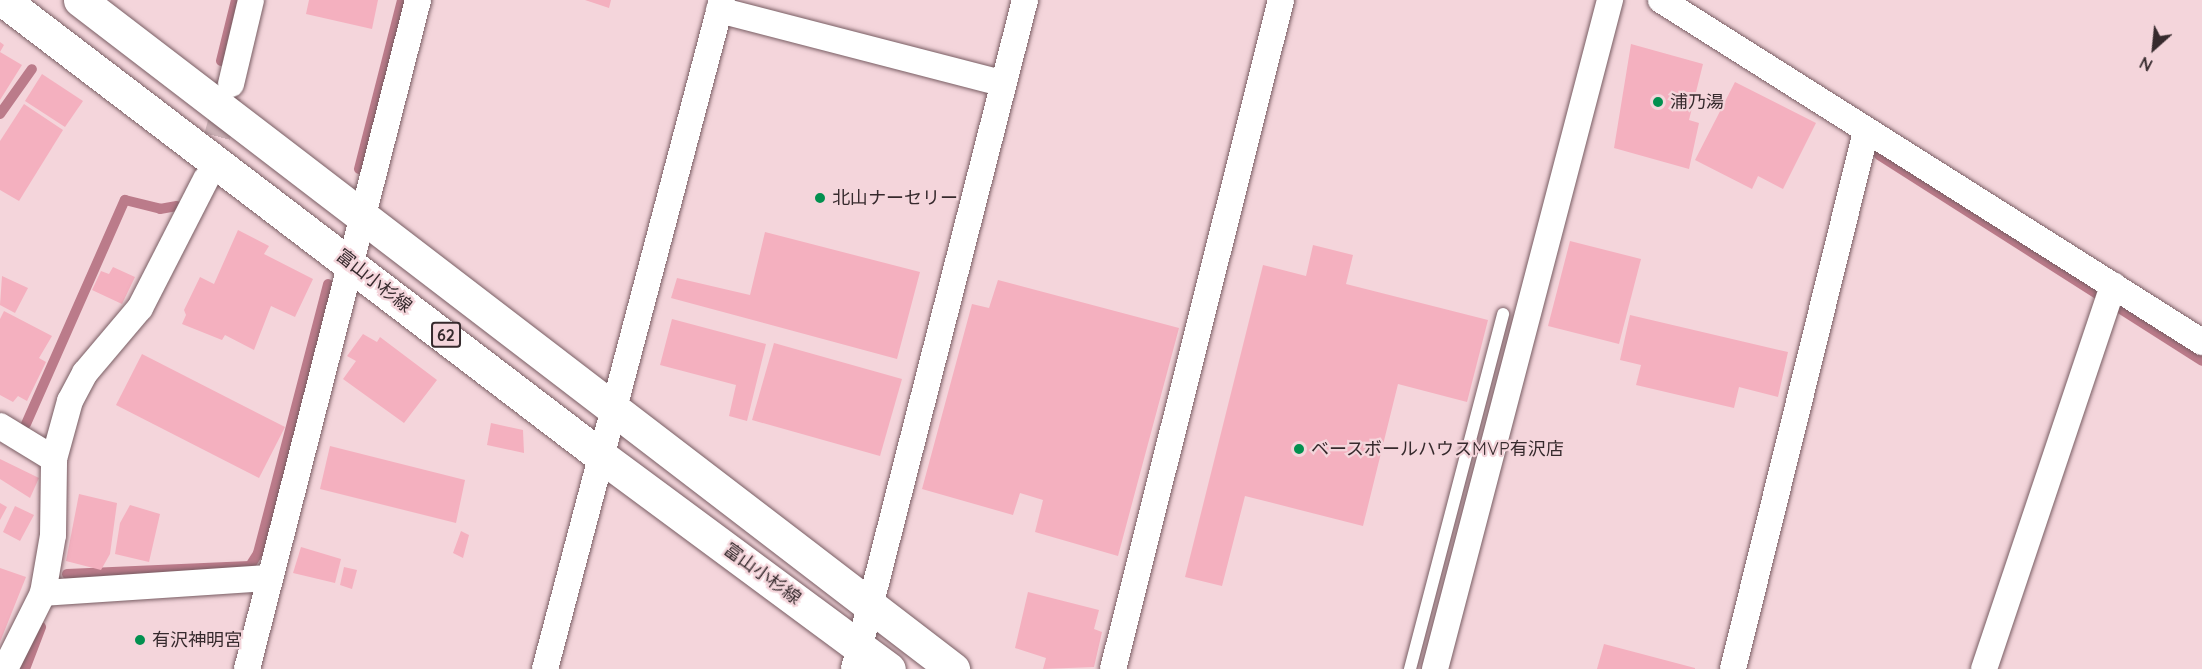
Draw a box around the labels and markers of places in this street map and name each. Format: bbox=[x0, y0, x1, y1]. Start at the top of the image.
place label: 浦乃湯 bbox=[1670, 91, 1724, 113]
marker: 浦乃湯 bbox=[1651, 95, 1665, 109]
place label: 北山ナーセリー bbox=[832, 187, 958, 209]
marker: 北山ナーセリー bbox=[813, 191, 827, 205]
place label: ベースボールハウスMVP有沢店 bbox=[1311, 438, 1565, 460]
marker: ベースボールハウスMVP有沢店 bbox=[1292, 442, 1306, 456]
place label: 有沢神明宮 bbox=[152, 629, 242, 651]
marker: 有沢神明宮 bbox=[133, 633, 147, 647]

